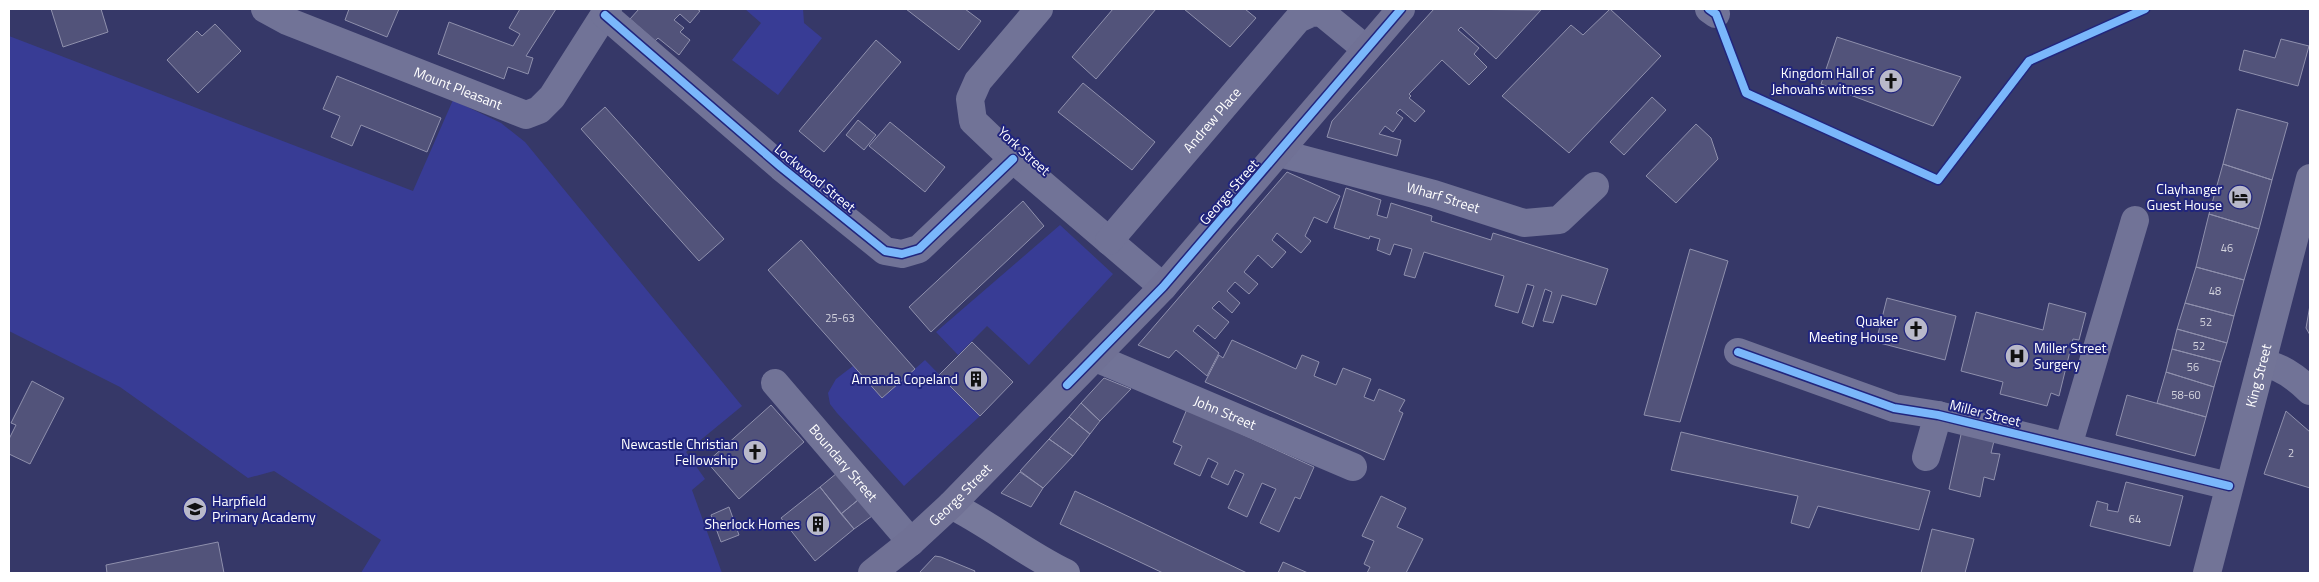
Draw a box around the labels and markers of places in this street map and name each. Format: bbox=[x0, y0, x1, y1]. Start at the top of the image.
place label: Kingdom Hall of Jehovahs witness bbox=[1771, 62, 1874, 99]
church icon: Kingdom Hall of Jehovahs witness bbox=[1878, 68, 1904, 94]
place label: Clayhanger Guest House bbox=[2147, 178, 2222, 215]
hotel icon: Clayhanger Guest House bbox=[2227, 184, 2253, 210]
place label: Quaker Meeting House bbox=[1809, 310, 1898, 347]
church icon: Quaker Meeting House bbox=[1903, 316, 1929, 342]
place label: Miller Street Surgery bbox=[2034, 337, 2106, 374]
hospital icon: Miller Street Surgery bbox=[2004, 343, 2030, 369]
building icon: Amanda Copeland bbox=[963, 366, 989, 392]
place label: Amanda Copeland bbox=[851, 368, 958, 389]
place label: Newcastle Christian Fellowship bbox=[621, 433, 738, 470]
church icon: Newcastle Christian Fellowship bbox=[742, 439, 768, 465]
place label: Harpfield Primary Academy bbox=[212, 490, 316, 527]
school or university icon: Harpfield Primary Academy bbox=[182, 496, 208, 522]
building icon: Sherlock Homes bbox=[805, 511, 831, 537]
place label: Sherlock Homes bbox=[704, 513, 800, 534]

